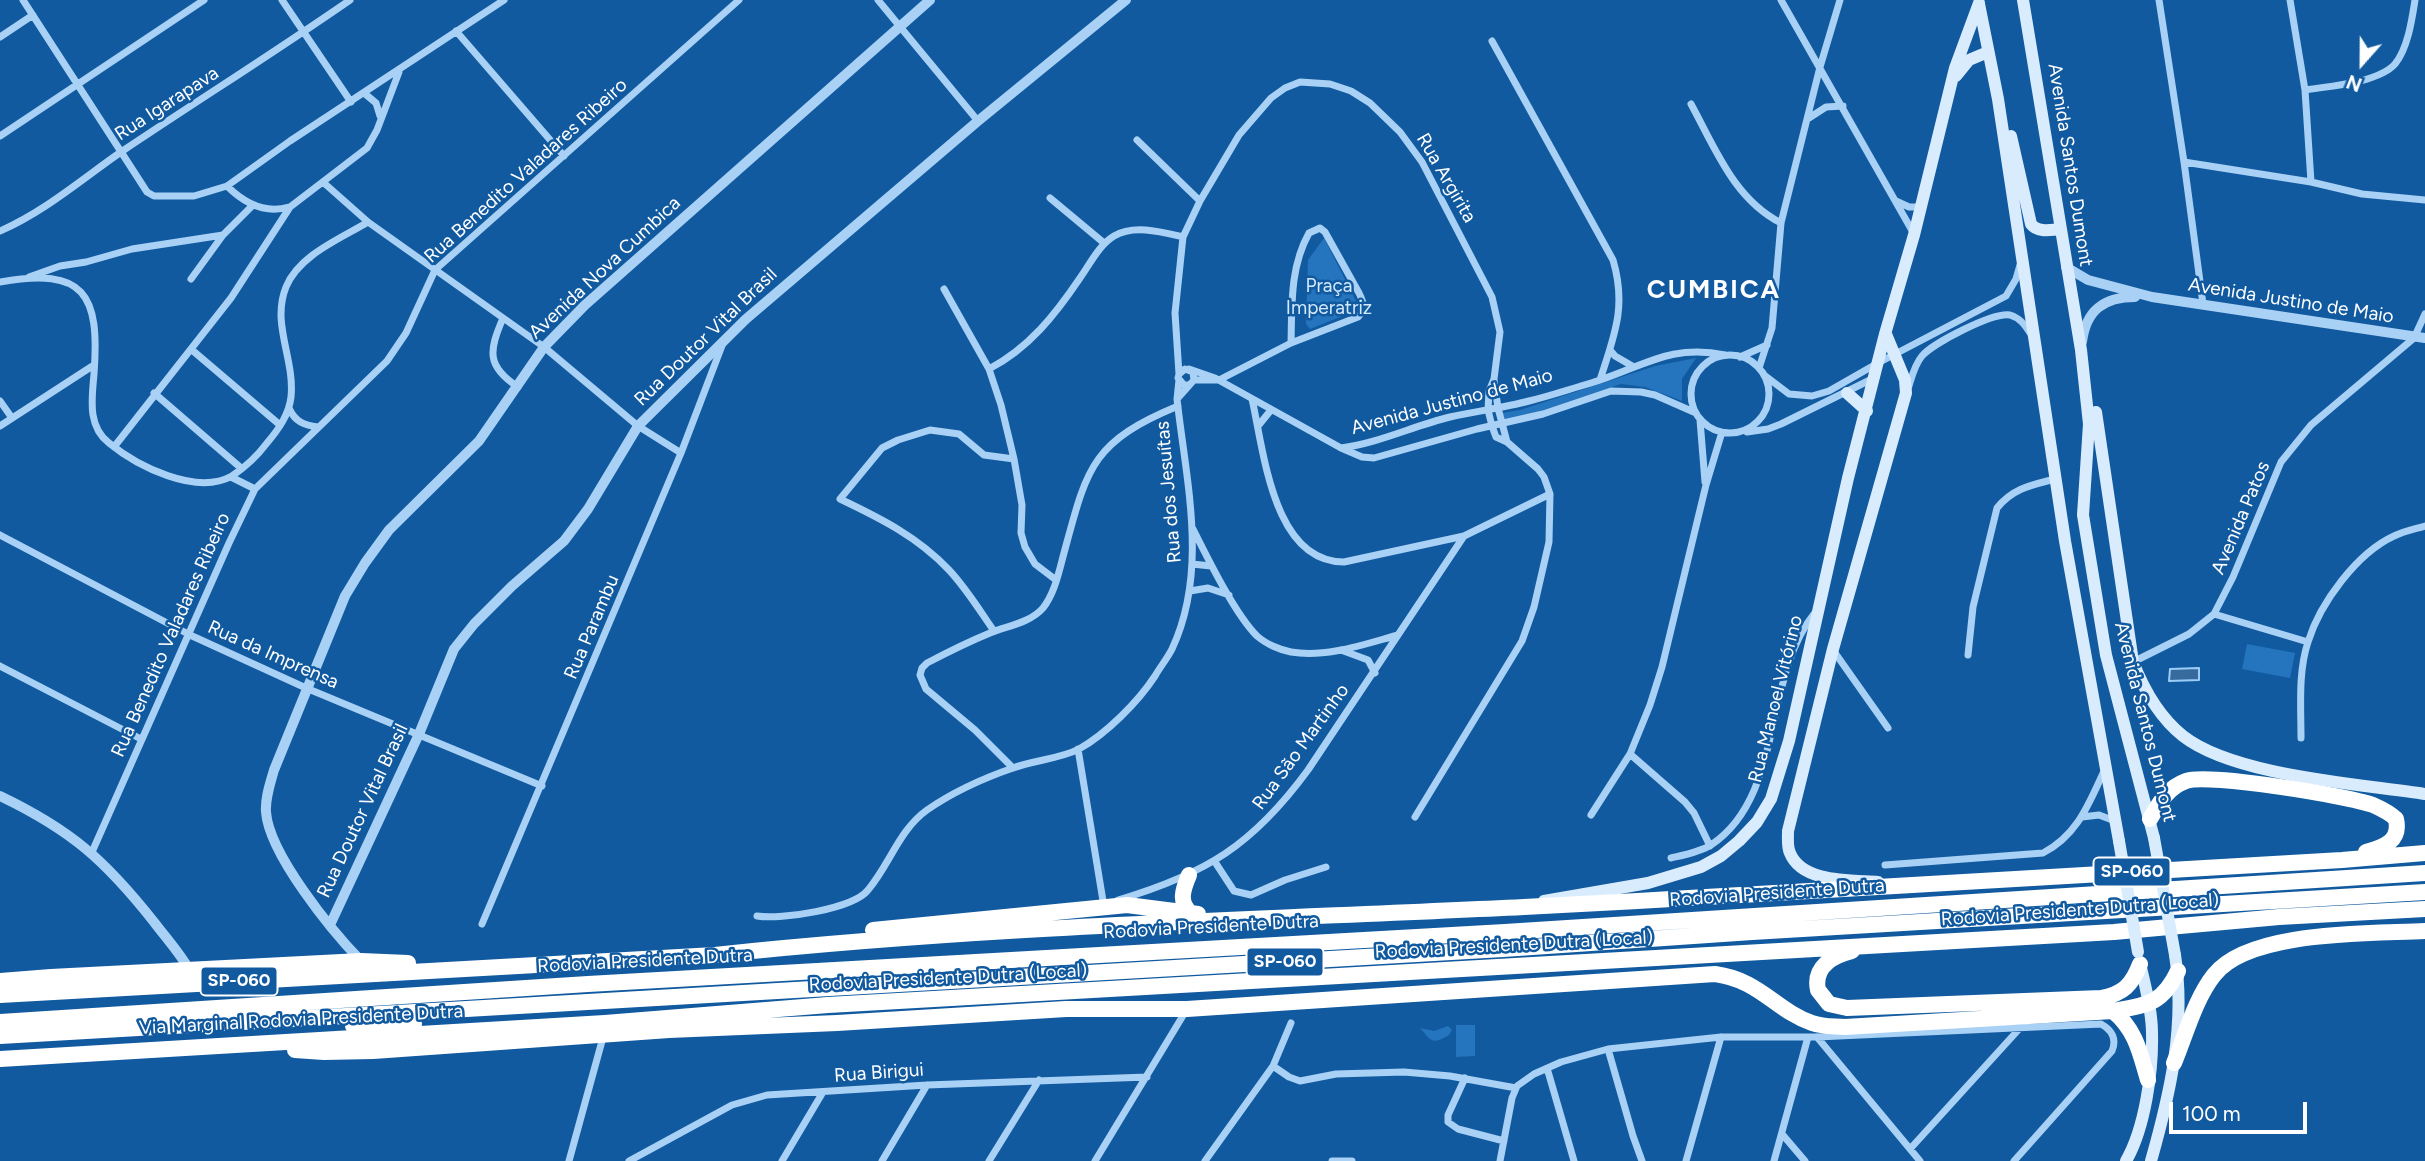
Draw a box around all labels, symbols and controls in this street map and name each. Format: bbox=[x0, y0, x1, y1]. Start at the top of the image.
north arrow bbox=[2327, 28, 2397, 98]
street label: Rua Igarapava bbox=[111, 62, 223, 146]
street label: Avenida Santos Dumont bbox=[2043, 62, 2097, 268]
text: N bbox=[2343, 70, 2365, 96]
street label: Rua Benedito Valadares Ribeiro bbox=[420, 74, 632, 268]
street label: Rua Argirita bbox=[1411, 129, 1481, 227]
street label: Avenida Nova Cumbica bbox=[525, 192, 685, 344]
street label: Rua Doutor Vital Brasil bbox=[630, 263, 782, 411]
street label: Avenida Justino de Maio bbox=[2187, 273, 2395, 329]
district label: CUMBICA bbox=[1648, 274, 1780, 306]
park label: Praça Imperatriz bbox=[1286, 275, 1372, 319]
street label: Avenida Justino de Maio bbox=[1349, 364, 1555, 440]
street label: Rua dos Jesuítas bbox=[1151, 420, 1187, 564]
street label: Avenida Patos bbox=[2207, 458, 2275, 578]
street label: Rua Benedito Valadares Ribeiro bbox=[107, 509, 235, 761]
street label: Rua Parambu bbox=[560, 571, 624, 683]
street label: Rua Manoel Vitórino bbox=[1744, 613, 1808, 785]
street label: Rua da Imprensa bbox=[204, 616, 342, 694]
street label: Avenida Santos Dumont bbox=[2109, 620, 2181, 824]
street label: Rua São Martinho bbox=[1248, 680, 1354, 814]
street label: Rua Doutor Vital Brasil bbox=[313, 720, 413, 902]
road number: SP-060 bbox=[2094, 858, 2170, 886]
street label: Rodovia Presidente Dutra bbox=[1669, 874, 1885, 912]
street label: Rodovia Presidente Dutra (Local) bbox=[1940, 889, 2220, 931]
street label: Rodovia Presidente Dutra bbox=[1103, 910, 1319, 944]
street label: Rodovia Presidente Dutra (Local) bbox=[1374, 926, 1654, 964]
street label: Rodovia Presidente Dutra bbox=[537, 944, 753, 978]
road number: SP-060 bbox=[1246, 947, 1324, 976]
street label: Rodovia Presidente Dutra (Local) bbox=[808, 959, 1088, 997]
road number: SP-060 bbox=[201, 966, 278, 996]
street label: Via Marginal Rodovia Presidente Dutra bbox=[138, 1000, 464, 1040]
street label: Rua Birigui bbox=[833, 1058, 925, 1088]
scale bar bbox=[2173, 1088, 2311, 1132]
text: 100 m bbox=[2182, 1101, 2241, 1126]

